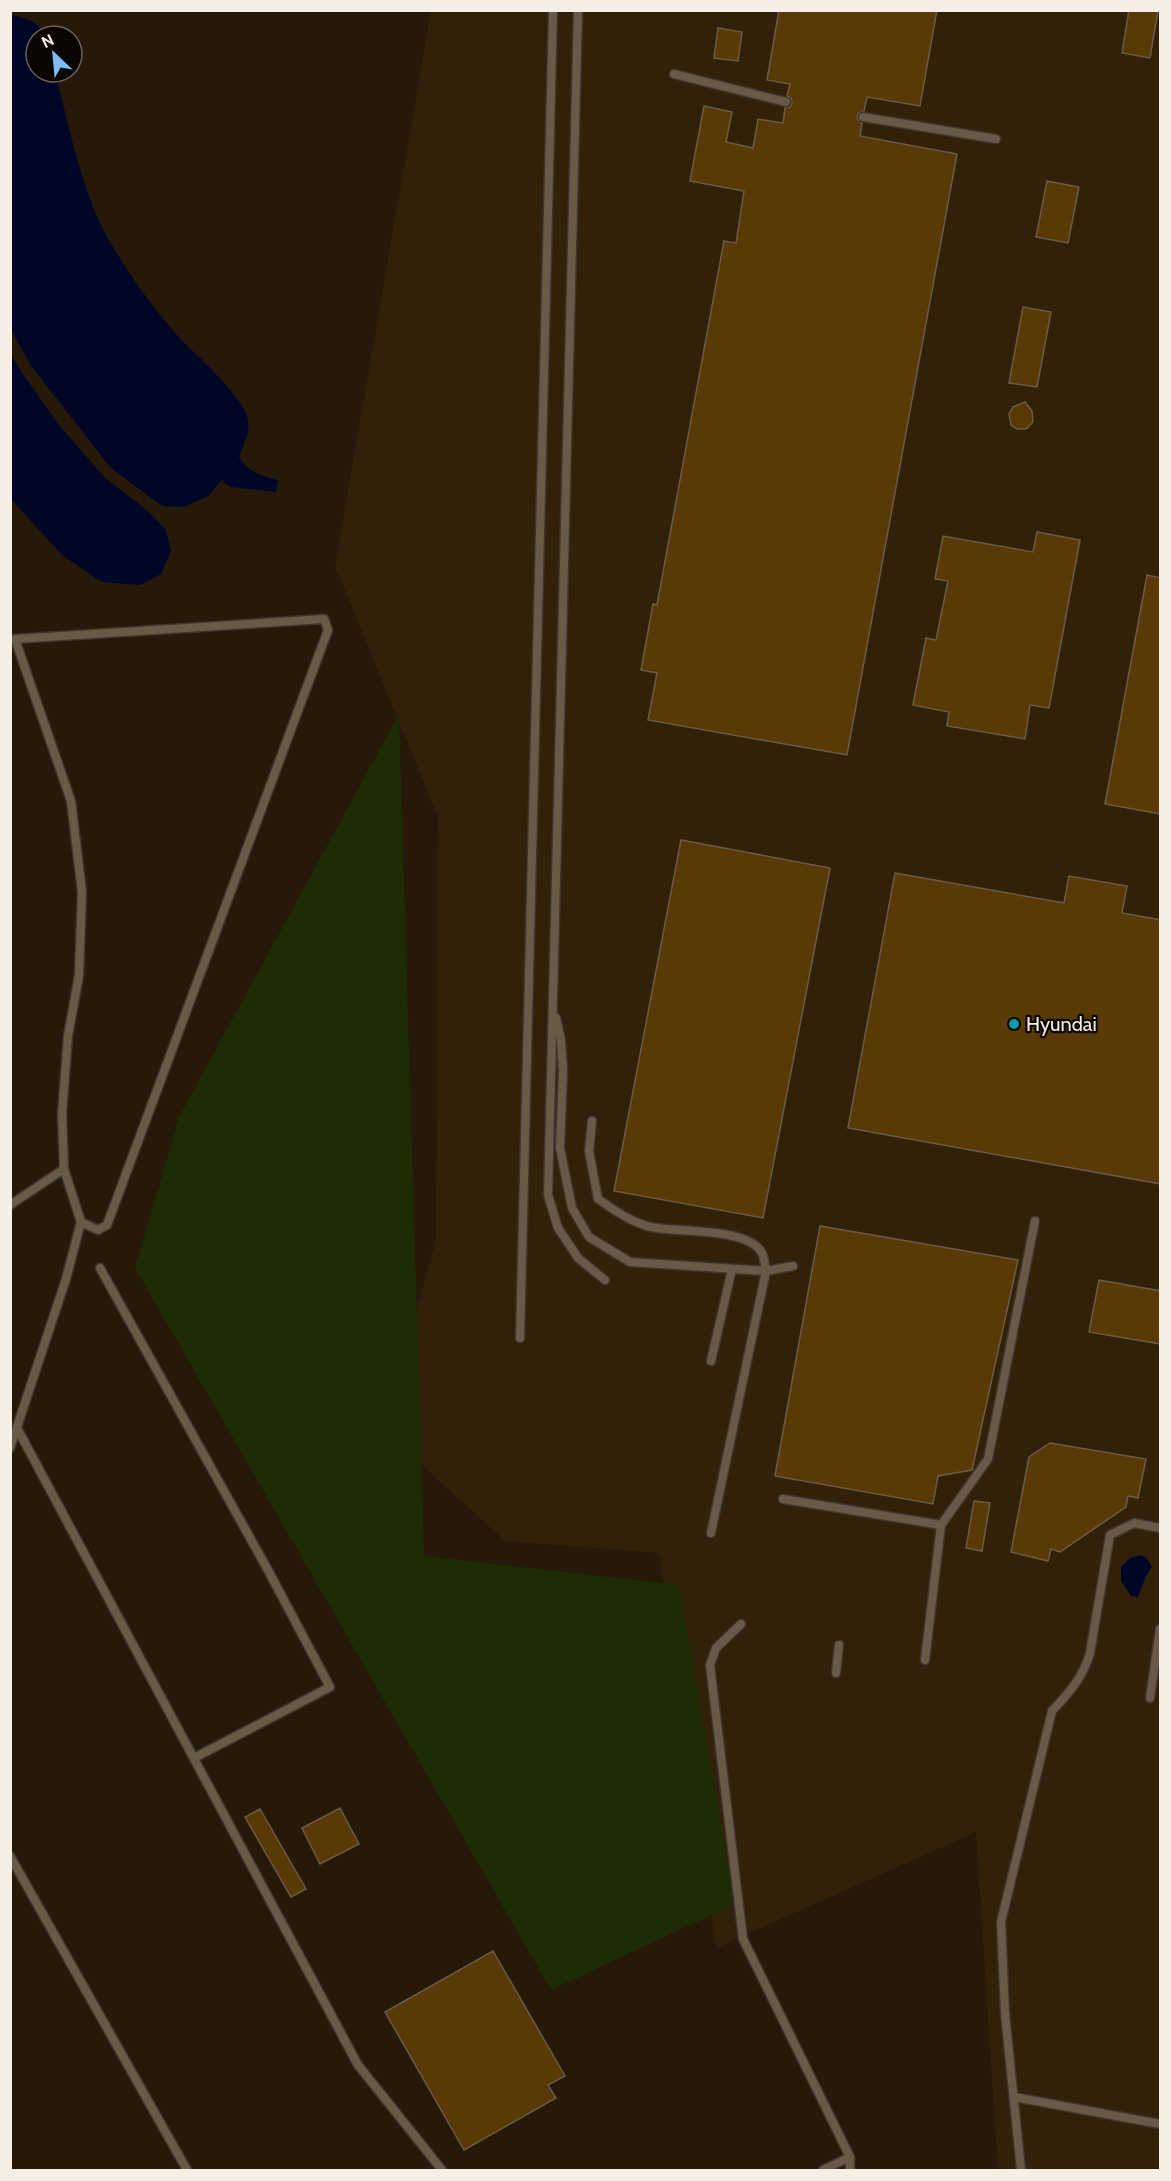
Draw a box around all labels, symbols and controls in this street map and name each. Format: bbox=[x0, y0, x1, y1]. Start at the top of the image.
north arrow bbox=[24, 24, 84, 84]
text: N bbox=[38, 30, 57, 52]
place label: Hyundai bbox=[1026, 1012, 1097, 1036]
marker: Hyundai bbox=[1007, 1017, 1021, 1031]

